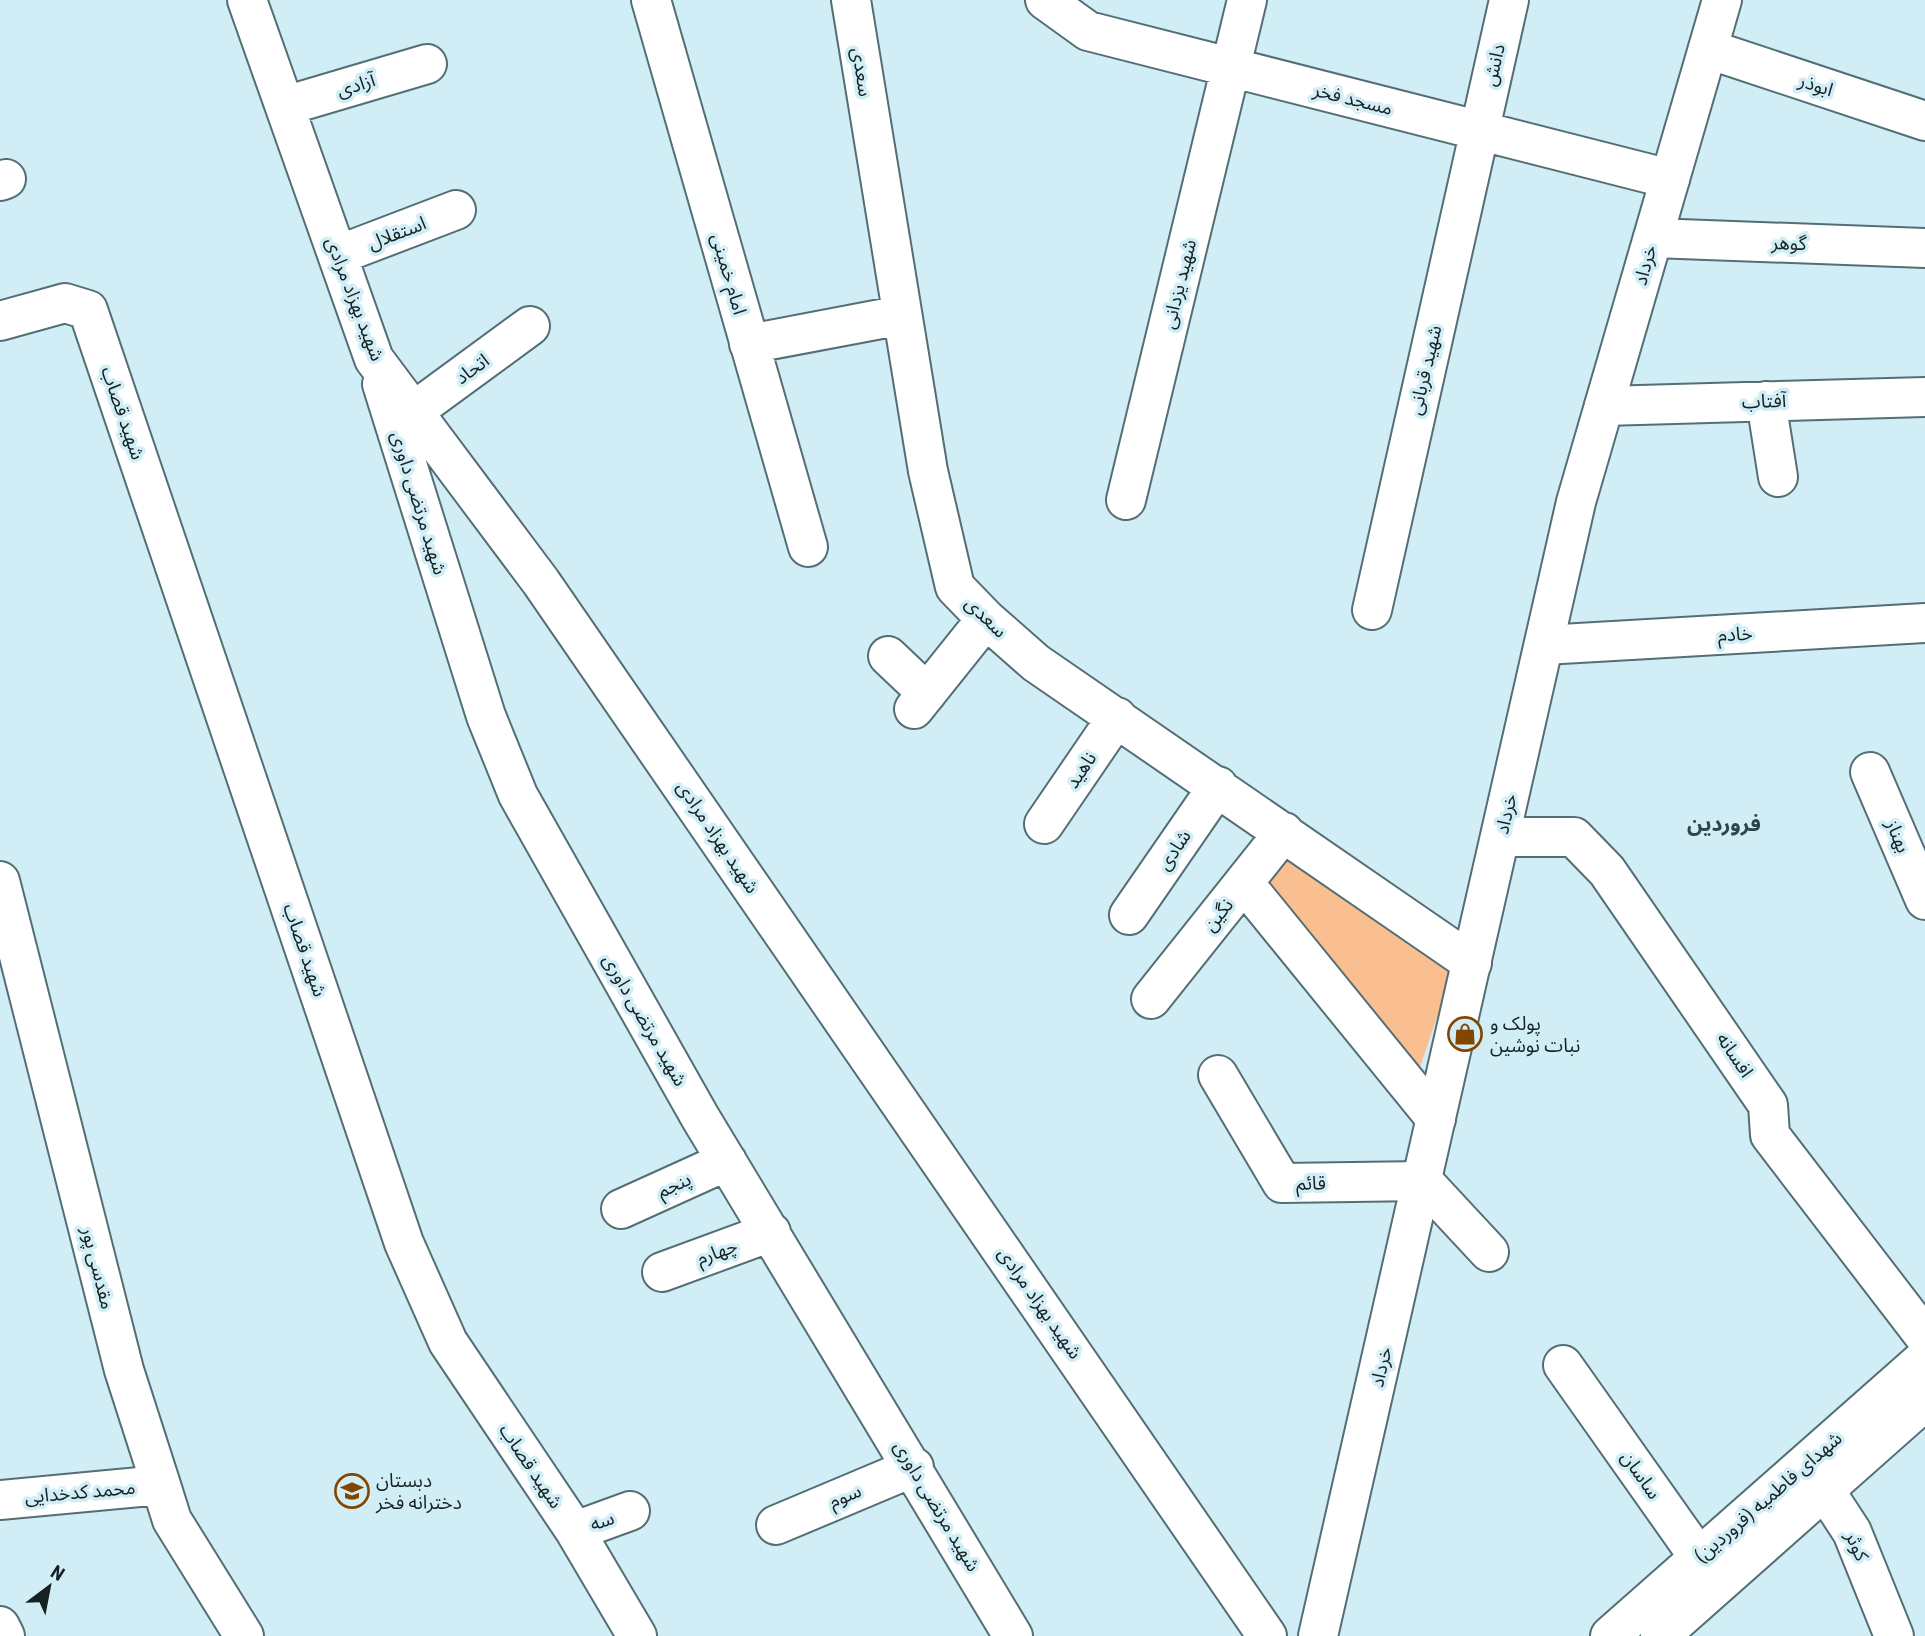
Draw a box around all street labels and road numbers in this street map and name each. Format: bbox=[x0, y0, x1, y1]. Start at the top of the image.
street label: دانش bbox=[1478, 42, 1510, 88]
street label: سعدی bbox=[847, 46, 877, 98]
street label: آزادی bbox=[334, 68, 379, 102]
street label: ابوذر bbox=[1795, 68, 1836, 101]
street label: مسجد فخر bbox=[1310, 78, 1395, 120]
street label: استقلال bbox=[365, 211, 429, 255]
street label: امام خمینی bbox=[704, 231, 752, 318]
street label: گوهر bbox=[1770, 231, 1808, 255]
street label: شهید بهزاد مرادی bbox=[321, 234, 389, 364]
street label: شهید یزدانی bbox=[1157, 237, 1201, 331]
street label: خرداد bbox=[1628, 242, 1662, 288]
street label: شهید قربانی bbox=[1404, 323, 1446, 417]
street label: اتحاد bbox=[450, 349, 494, 389]
street label: شهید قصاب bbox=[96, 363, 150, 463]
street label: آفتاب bbox=[1741, 389, 1788, 413]
street label: شهید مرتضی داوری bbox=[386, 429, 452, 577]
street label: سعدی bbox=[960, 592, 1012, 642]
street label: خادم bbox=[1717, 622, 1753, 649]
street label: ناهید bbox=[1061, 748, 1101, 792]
street label: شهید بهزاد مرادی bbox=[672, 776, 764, 898]
street label: خرداد bbox=[1490, 792, 1522, 836]
street label: بهناز bbox=[1880, 815, 1915, 856]
street label: شادی bbox=[1152, 825, 1196, 875]
street label: نگین bbox=[1198, 894, 1238, 936]
street label: شهید قصاب bbox=[278, 900, 332, 1000]
street label: شهید مرتضی داوری bbox=[598, 950, 692, 1090]
street label: افسانه bbox=[1712, 1028, 1758, 1082]
street label: پنجم bbox=[653, 1167, 696, 1206]
street label: قائم bbox=[1296, 1171, 1326, 1198]
street label: مقدسی پور bbox=[75, 1223, 119, 1312]
street label: چهارم bbox=[693, 1234, 742, 1273]
street label: شهید بهزاد مرادی bbox=[993, 1243, 1087, 1363]
street label: خرداد bbox=[1365, 1345, 1397, 1389]
street label: شهید قصاب bbox=[494, 1419, 568, 1513]
street label: شهدای فاطمیه (فروردین) bbox=[1689, 1427, 1847, 1567]
street label: شهید مرتضی داوری bbox=[889, 1436, 985, 1576]
street label: ساسان bbox=[1616, 1446, 1666, 1504]
street label: محمد کدخدایی bbox=[24, 1476, 136, 1508]
street label: سوم bbox=[825, 1479, 866, 1516]
street label: سه bbox=[587, 1506, 617, 1536]
street label: کوثر bbox=[1840, 1527, 1874, 1565]

